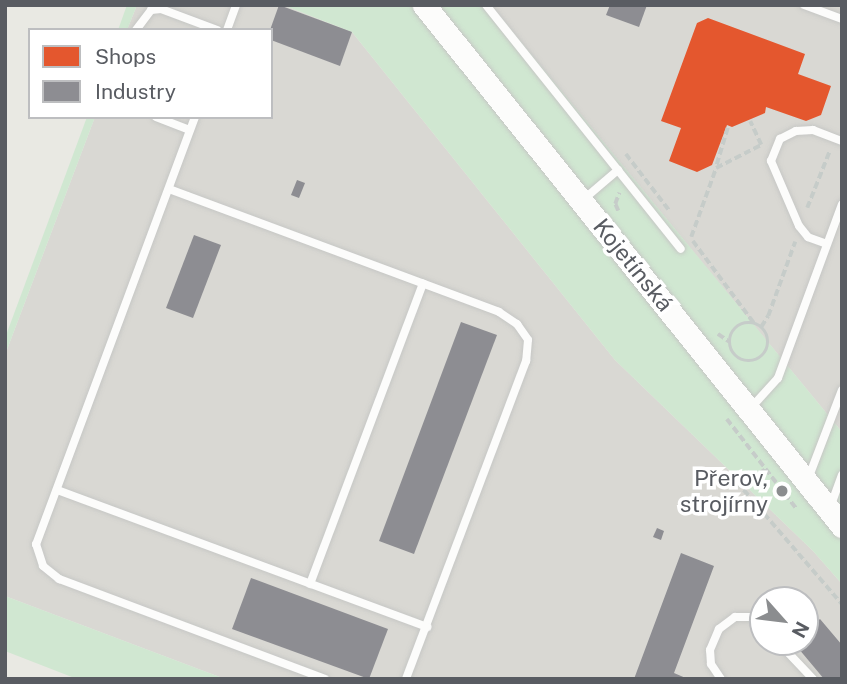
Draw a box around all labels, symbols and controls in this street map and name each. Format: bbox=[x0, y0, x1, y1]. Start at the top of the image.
legend bbox=[28, 28, 273, 119]
text: Shops bbox=[95, 44, 156, 69]
text: Industry bbox=[95, 79, 176, 104]
street label: Kojetínská bbox=[587, 213, 679, 317]
place label: Přerov, strojírny bbox=[680, 464, 768, 518]
marker: Přerov, strojírny bbox=[774, 483, 790, 499]
north arrow bbox=[749, 586, 819, 656]
text: N bbox=[788, 618, 814, 642]

